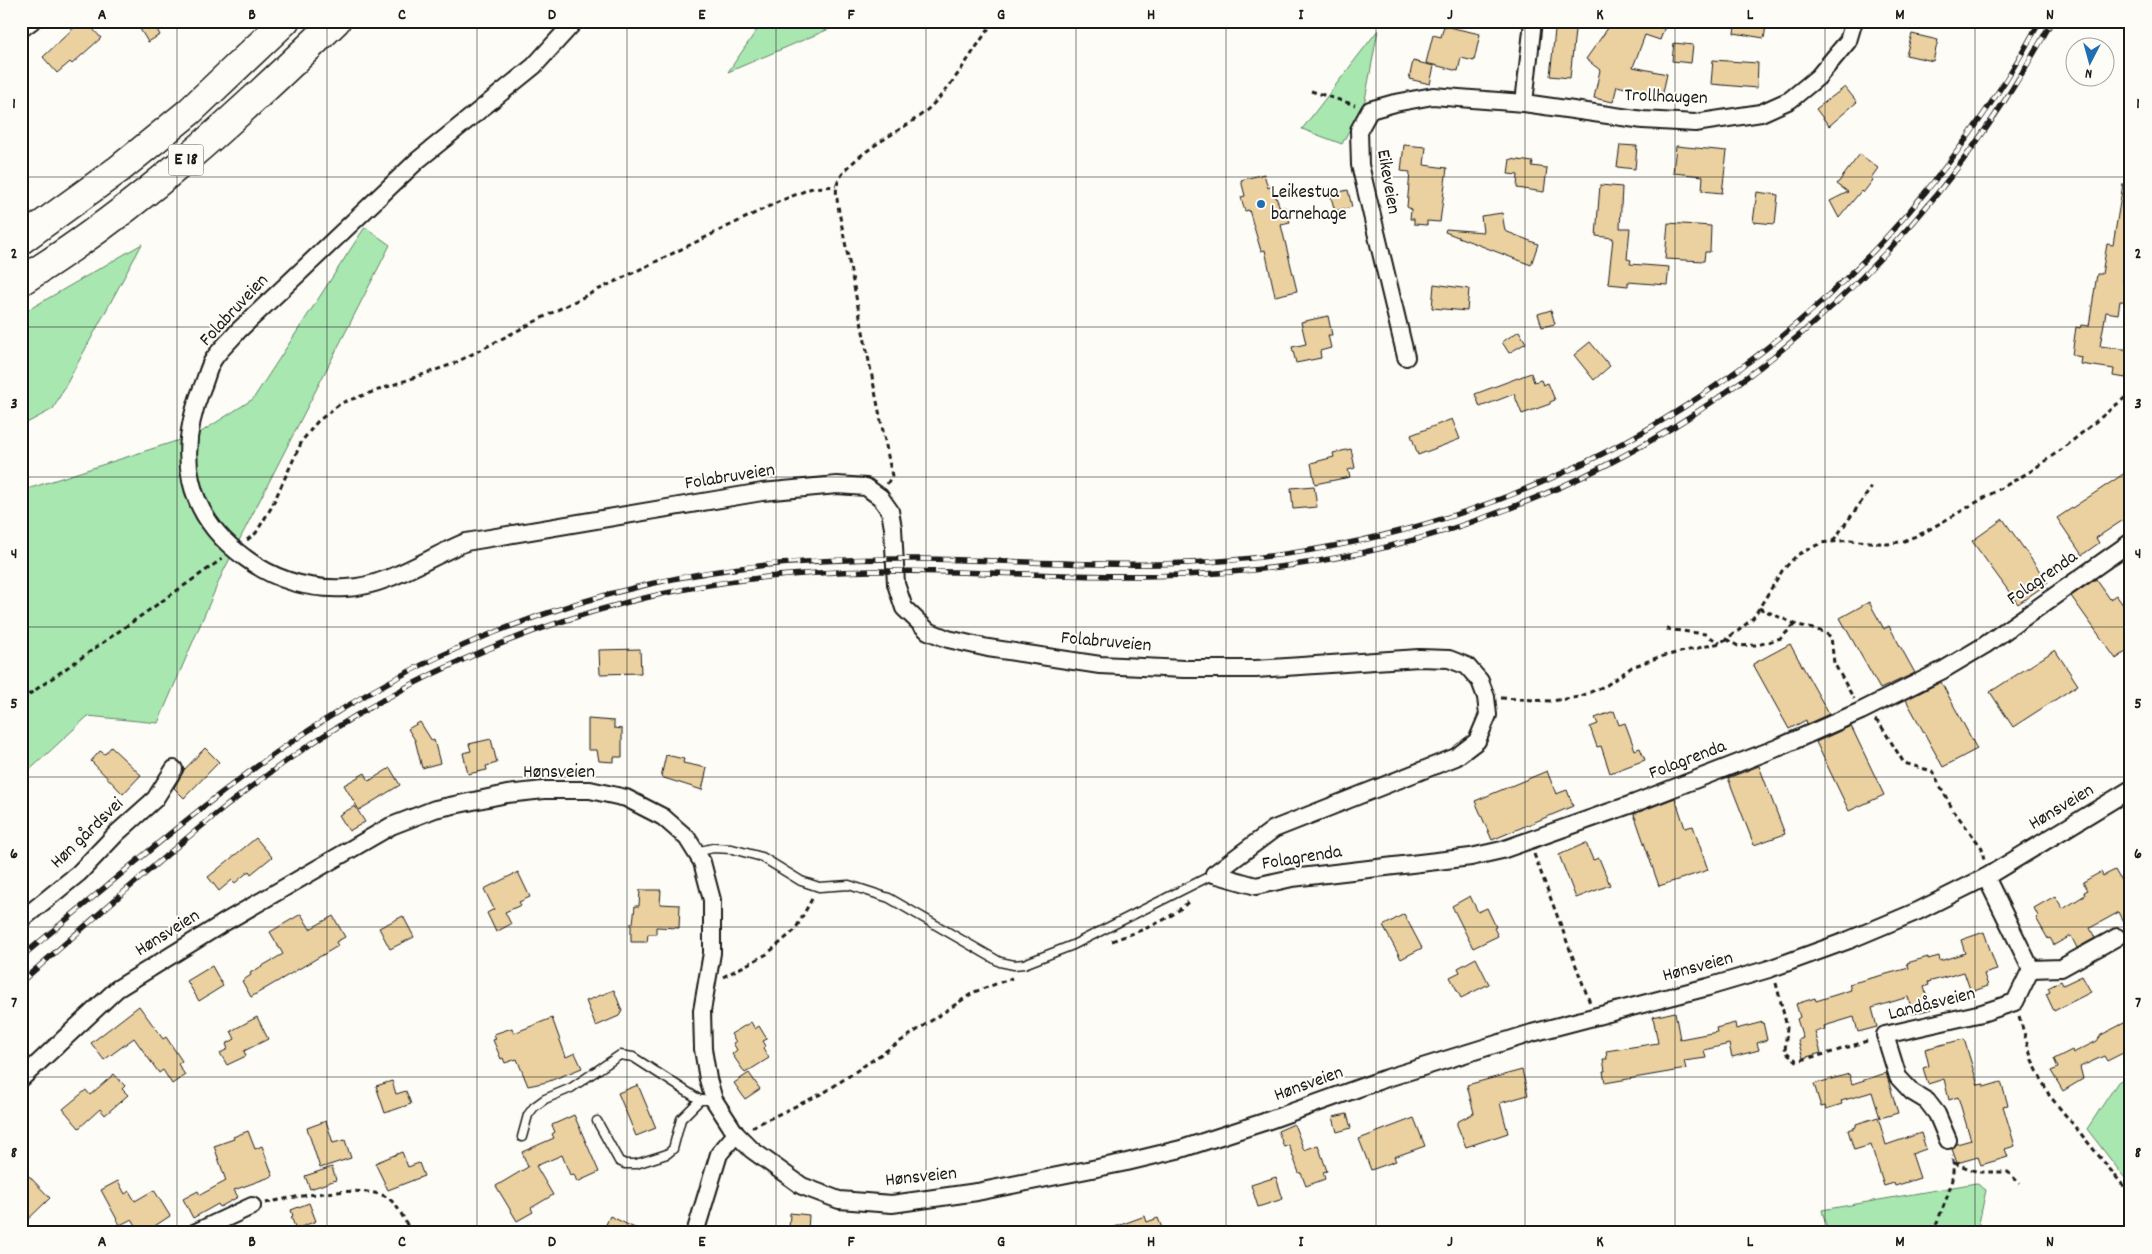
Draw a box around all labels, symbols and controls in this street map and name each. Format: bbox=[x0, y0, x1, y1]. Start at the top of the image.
text: A bbox=[98, 4, 107, 27]
text: B bbox=[248, 4, 256, 27]
text: C bbox=[398, 4, 406, 27]
text: D bbox=[548, 4, 557, 27]
text: E bbox=[698, 4, 706, 27]
text: F bbox=[847, 4, 855, 27]
text: G bbox=[997, 4, 1005, 27]
text: H bbox=[1147, 4, 1155, 27]
text: I bbox=[1299, 4, 1305, 27]
text: J bbox=[1447, 4, 1453, 27]
text: K bbox=[1596, 4, 1604, 27]
text: L bbox=[1747, 4, 1754, 27]
text: M bbox=[1895, 4, 1905, 27]
text: N bbox=[2046, 4, 2054, 27]
north arrow bbox=[2064, 38, 2114, 88]
text: N bbox=[2084, 63, 2093, 83]
street label: Trollhaugen bbox=[1624, 83, 1708, 113]
text: 1 bbox=[12, 93, 16, 116]
text: 1 bbox=[2136, 93, 2140, 116]
road number: E 18 bbox=[168, 144, 204, 176]
street label: Eikeveien bbox=[1368, 148, 1406, 216]
place label: Leikestua barnehage bbox=[1271, 180, 1347, 229]
marker: Leikestua barnehage bbox=[1255, 198, 1267, 210]
text: 2 bbox=[11, 243, 18, 266]
text: 2 bbox=[2135, 243, 2142, 266]
street label: Folabruveien bbox=[194, 269, 276, 353]
text: 3 bbox=[10, 393, 18, 416]
text: 3 bbox=[2134, 393, 2142, 416]
street label: Folabruveien bbox=[683, 458, 777, 498]
text: 4 bbox=[11, 543, 17, 566]
text: 4 bbox=[2135, 543, 2141, 566]
street label: Folagrenda bbox=[2002, 544, 2085, 613]
street label: Folabruveien bbox=[1060, 626, 1152, 660]
text: 5 bbox=[10, 693, 18, 716]
text: 5 bbox=[2134, 693, 2142, 716]
street label: Folagrenda bbox=[1645, 734, 1732, 788]
street label: Hønsveien bbox=[523, 760, 595, 787]
street label: Hønsveien bbox=[2024, 778, 2100, 838]
street label: Høn gårdsvei bbox=[45, 792, 131, 876]
street label: Folagrenda bbox=[1260, 839, 1345, 879]
text: 6 bbox=[10, 843, 18, 866]
text: 6 bbox=[2134, 843, 2142, 866]
street label: Hønsveien bbox=[130, 904, 206, 964]
street label: Hønsveien bbox=[1660, 946, 1736, 990]
street label: Landåsveien bbox=[1886, 981, 1978, 1029]
text: 7 bbox=[11, 992, 17, 1015]
text: 7 bbox=[2135, 992, 2141, 1015]
street label: Hønsveien bbox=[1271, 1060, 1347, 1110]
text: 8 bbox=[11, 1142, 18, 1165]
text: 8 bbox=[2135, 1142, 2142, 1165]
street label: Hønsveien bbox=[884, 1161, 958, 1195]
text: A bbox=[98, 1231, 107, 1254]
text: B bbox=[248, 1231, 256, 1254]
text: C bbox=[398, 1231, 406, 1254]
text: D bbox=[548, 1231, 557, 1254]
text: E bbox=[698, 1231, 706, 1254]
text: F bbox=[847, 1231, 855, 1254]
text: G bbox=[997, 1231, 1005, 1254]
text: H bbox=[1147, 1231, 1155, 1254]
text: I bbox=[1299, 1231, 1305, 1254]
text: J bbox=[1447, 1231, 1453, 1254]
text: K bbox=[1596, 1231, 1604, 1254]
text: L bbox=[1747, 1231, 1754, 1254]
text: M bbox=[1895, 1231, 1905, 1254]
text: N bbox=[2046, 1231, 2054, 1254]

